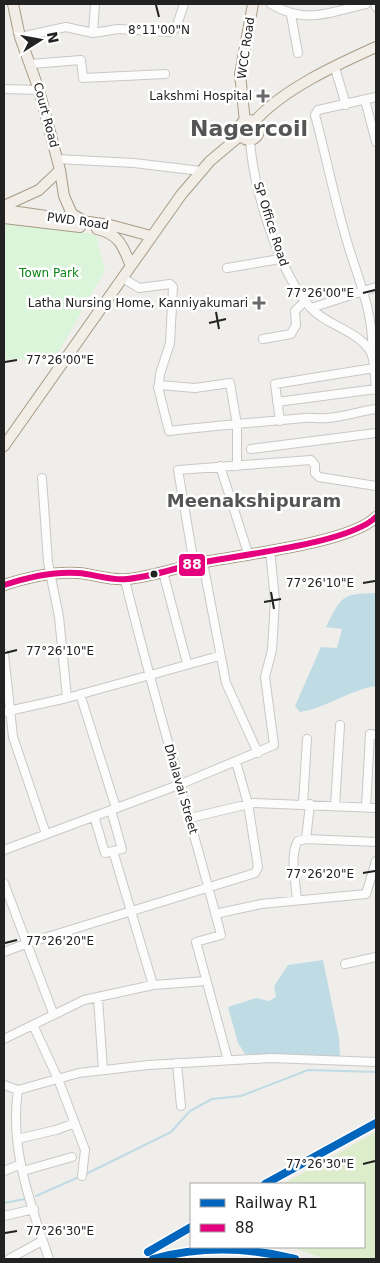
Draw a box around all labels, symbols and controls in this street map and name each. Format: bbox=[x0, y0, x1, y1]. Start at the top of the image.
north arrow bbox=[15, 15, 65, 65]
street label: WCC Road bbox=[235, 16, 257, 80]
text: 8°11'00"N bbox=[128, 23, 190, 37]
text: N bbox=[44, 30, 62, 45]
street label: Court Road bbox=[31, 81, 61, 149]
place label: Lakshmi Hospital bbox=[149, 89, 252, 103]
marker: Lakshmi Hospital bbox=[256, 89, 270, 103]
district label: Nagercoil bbox=[190, 116, 308, 141]
street label: SP Office Road bbox=[251, 180, 291, 268]
street label: PWD Road bbox=[46, 210, 110, 232]
park label: Town Park bbox=[18, 266, 79, 280]
text: 77°26'00"E bbox=[286, 286, 354, 300]
place label: Latha Nursing Home, Kanniyakumari bbox=[28, 296, 248, 310]
marker: Latha Nursing Home, Kanniyakumari bbox=[252, 296, 266, 310]
text: 77°26'00"E bbox=[26, 353, 94, 367]
district label: Meenakshipuram bbox=[167, 490, 341, 511]
line badge: 88 bbox=[178, 553, 206, 577]
text: 88 bbox=[182, 556, 202, 572]
unlabelled marker bbox=[149, 569, 159, 579]
text: 77°26'10"E bbox=[286, 576, 354, 590]
text: 77°26'10"E bbox=[26, 644, 94, 658]
street label: Dhalavai Street bbox=[161, 742, 201, 836]
text: 77°26'20"E bbox=[286, 867, 354, 881]
text: 77°26'20"E bbox=[26, 934, 94, 948]
text: 77°26'30"E bbox=[286, 1157, 354, 1171]
legend bbox=[190, 1183, 365, 1248]
text: Railway R1 bbox=[235, 1194, 318, 1212]
text: 88 bbox=[235, 1219, 254, 1237]
text: 77°26'30"E bbox=[26, 1224, 94, 1238]

